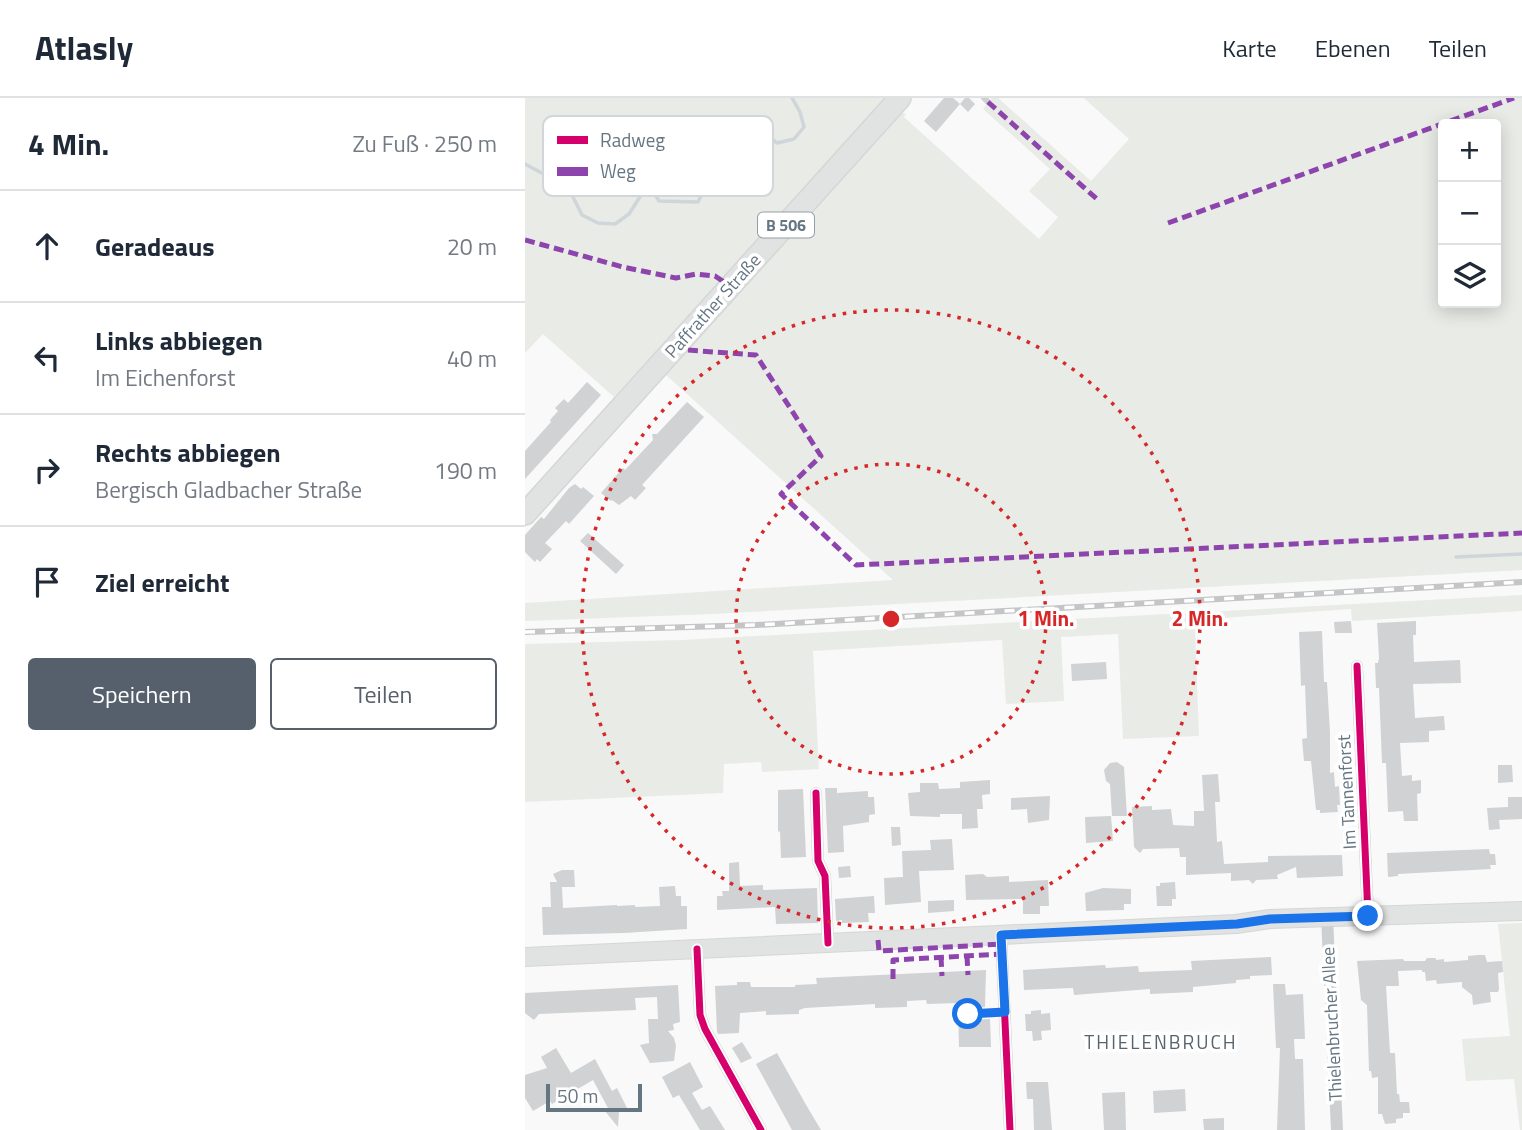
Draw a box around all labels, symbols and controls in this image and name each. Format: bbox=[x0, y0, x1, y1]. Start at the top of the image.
text: Atlasly bbox=[35, 23, 133, 73]
text: Karte bbox=[1222, 30, 1277, 66]
text: Ebenen bbox=[1315, 30, 1391, 66]
text: Teilen bbox=[1429, 30, 1487, 66]
legend bbox=[543, 116, 773, 196]
map controls bbox=[1438, 119, 1501, 308]
button: + bbox=[1438, 119, 1501, 182]
text: 4 Min. bbox=[28, 121, 109, 167]
text: Radweg bbox=[600, 125, 665, 154]
text: Zu Fuß · 250 m bbox=[353, 126, 497, 161]
text: Weg bbox=[600, 156, 636, 185]
button: − bbox=[1438, 182, 1501, 245]
road number: B 506 bbox=[758, 212, 814, 238]
icon: ahead bbox=[28, 227, 66, 265]
text: Geradeaus bbox=[95, 227, 215, 266]
text: 20 m bbox=[447, 229, 497, 264]
button: layers bbox=[1438, 245, 1501, 308]
street label: Paffrather Straße bbox=[658, 247, 767, 364]
text: Links abbiegen bbox=[95, 321, 263, 360]
icon: left bbox=[28, 339, 66, 377]
text: 40 m bbox=[447, 341, 497, 376]
text: Im Eichenforst bbox=[95, 360, 235, 395]
text: Rechts abbiegen bbox=[95, 433, 281, 472]
icon: right bbox=[28, 451, 66, 489]
text: 190 m bbox=[434, 453, 497, 488]
text: Bergisch Gladbacher Straße bbox=[95, 472, 362, 507]
icon: arrive bbox=[28, 563, 66, 601]
text: Ziel erreicht bbox=[95, 563, 230, 602]
text: 1 Min. bbox=[1018, 602, 1074, 634]
text: 2 Min. bbox=[1172, 602, 1228, 634]
centre of rings bbox=[879, 607, 903, 631]
button: Speichern bbox=[28, 658, 256, 730]
button: Teilen bbox=[270, 658, 497, 730]
street label: Im Tannenforst bbox=[1330, 733, 1363, 850]
route end bbox=[1352, 900, 1383, 931]
street label: Thielenbrucher Allee bbox=[1314, 946, 1349, 1102]
route start bbox=[952, 998, 983, 1029]
district label: THIELENBRUCH bbox=[1084, 1027, 1238, 1056]
scale bar bbox=[546, 1081, 642, 1113]
text: 50 m bbox=[557, 1081, 598, 1110]

